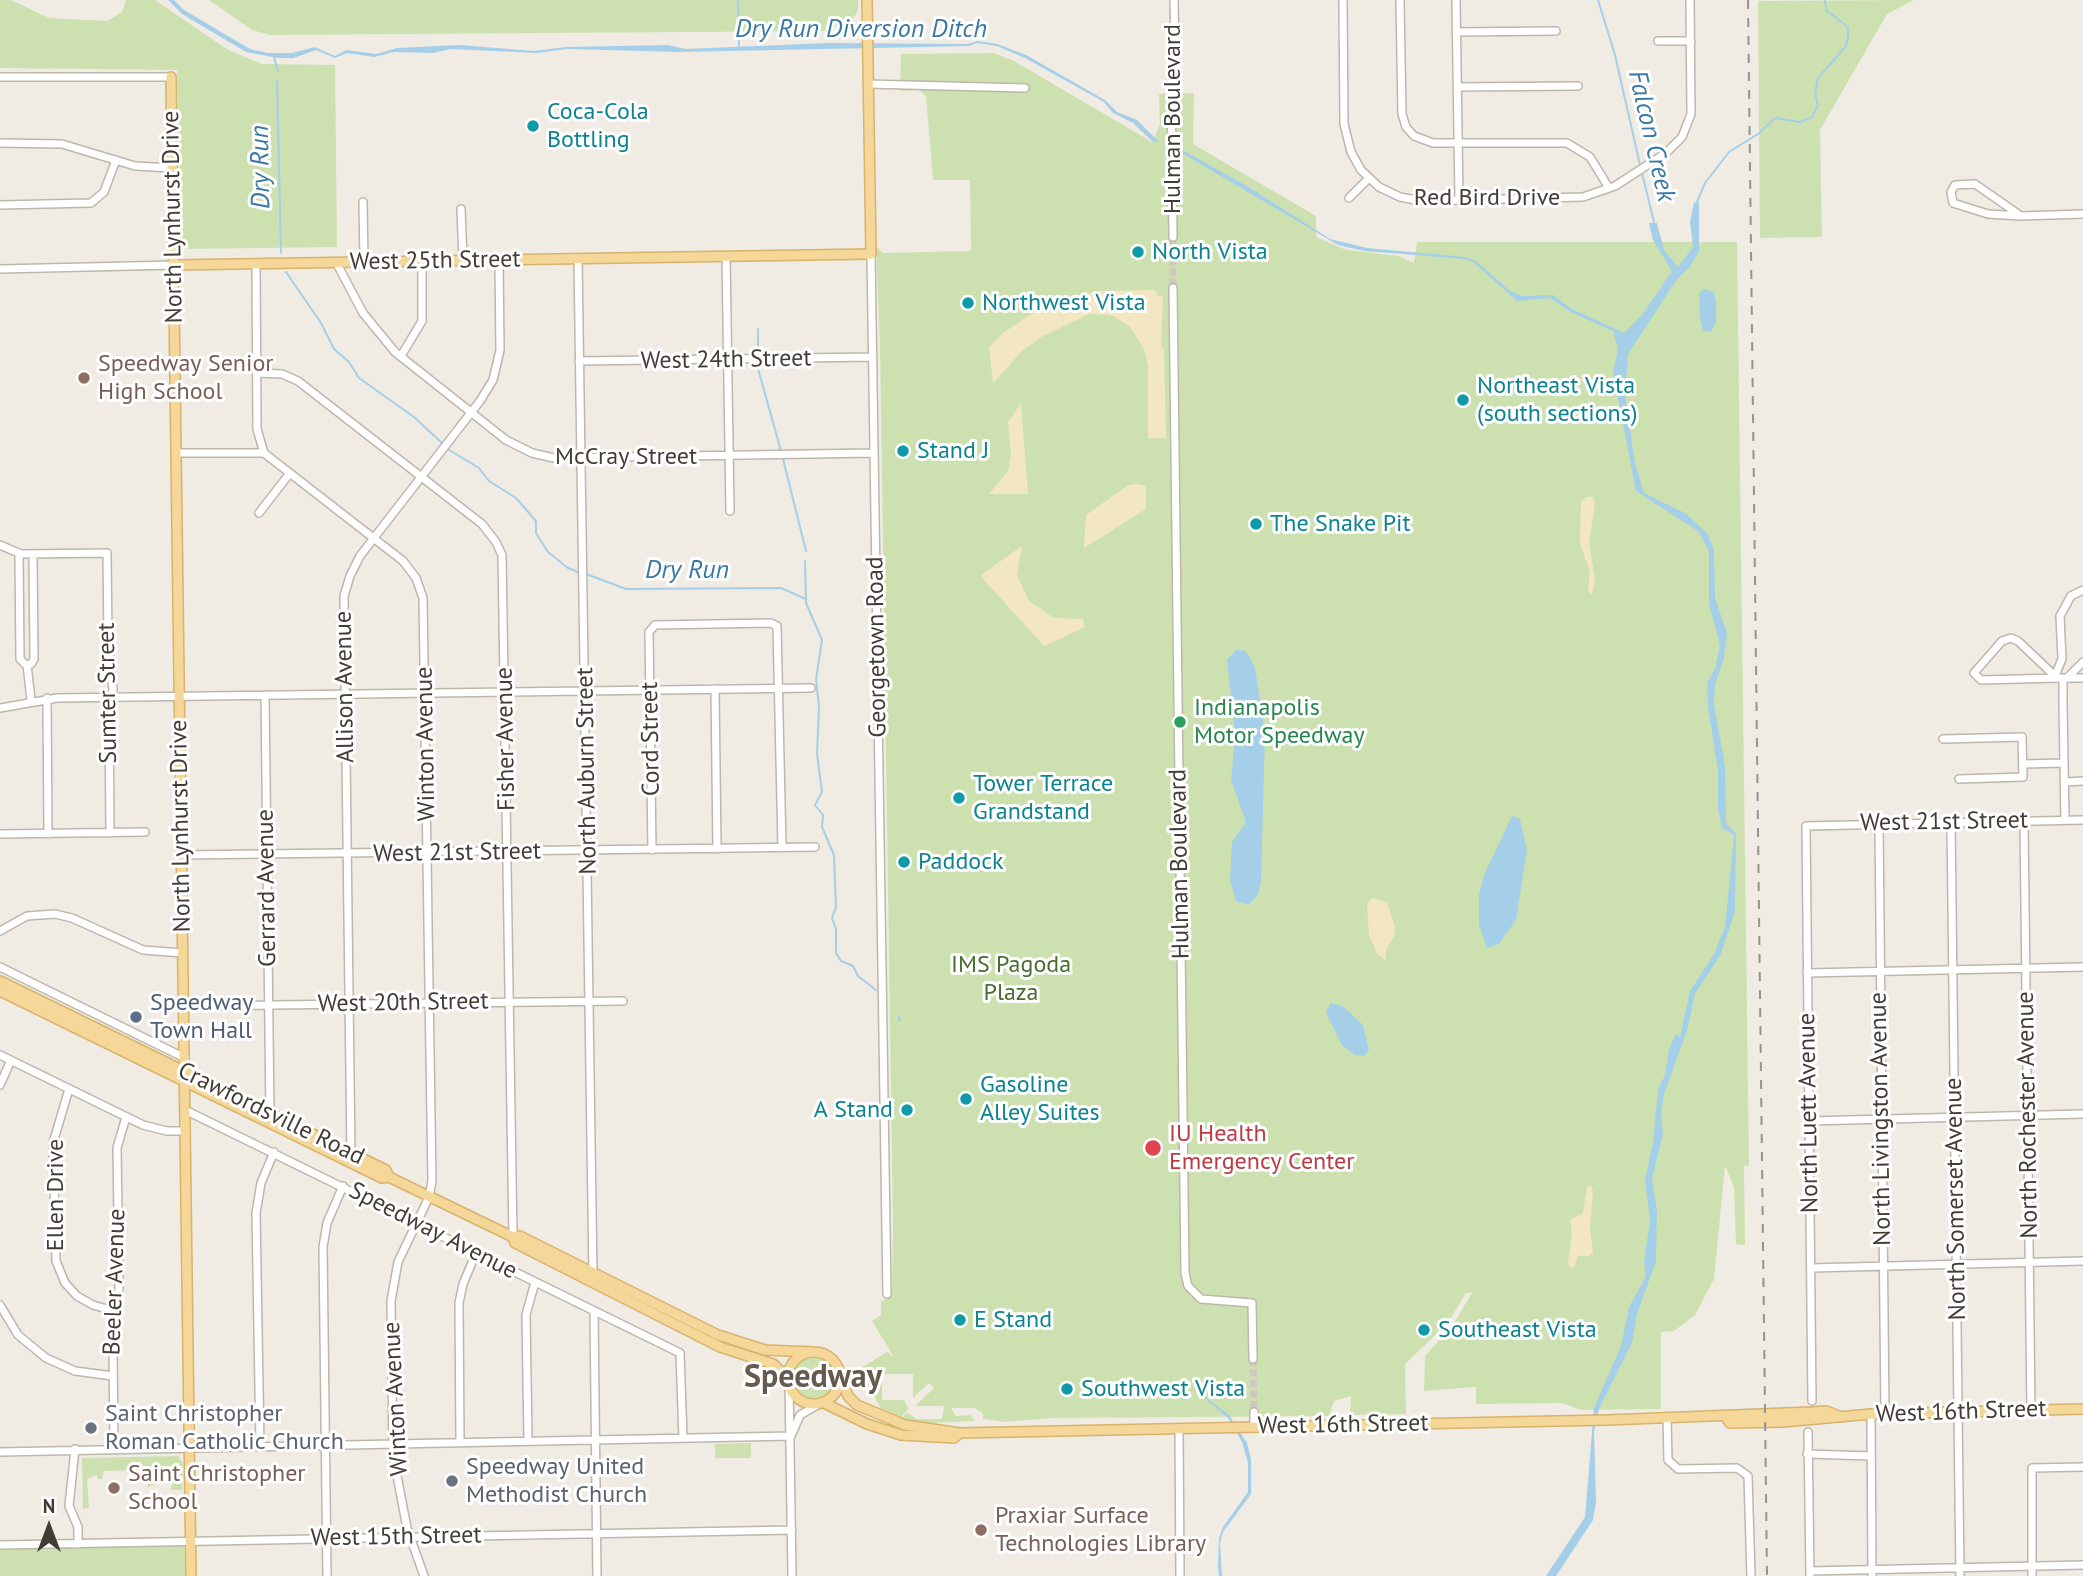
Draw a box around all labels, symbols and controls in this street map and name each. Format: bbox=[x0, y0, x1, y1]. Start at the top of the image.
water label: Dry Run Diversion Ditch bbox=[735, 14, 987, 46]
street label: Hulman Boulevard bbox=[1159, 24, 1187, 214]
water label: Falcon Creek bbox=[1621, 67, 1681, 205]
place label: Coca-Cola Bottling bbox=[547, 98, 649, 154]
street label: North Lynhurst Drive bbox=[157, 110, 189, 324]
marker: Coca-Cola Bottling bbox=[525, 118, 541, 134]
water label: Dry Run bbox=[245, 125, 277, 209]
street label: Red Bird Drive bbox=[1414, 184, 1560, 212]
place label: North Vista bbox=[1152, 238, 1268, 266]
marker: North Vista bbox=[1130, 244, 1146, 260]
street label: West 25th Street bbox=[349, 245, 521, 277]
place label: Northwest Vista bbox=[982, 289, 1146, 317]
marker: Northwest Vista bbox=[960, 295, 976, 311]
street label: West 24th Street bbox=[640, 344, 812, 376]
place label: Speedway Senior High School bbox=[98, 350, 273, 406]
marker: Speedway Senior High School bbox=[76, 370, 92, 386]
place label: Northeast Vista (south sections) bbox=[1477, 372, 1638, 428]
marker: Northeast Vista (south sections) bbox=[1455, 392, 1471, 408]
place label: Stand J bbox=[917, 437, 989, 465]
street label: McCray Street bbox=[555, 443, 697, 471]
marker: Stand J bbox=[895, 443, 911, 459]
place label: The Snake Pit bbox=[1270, 510, 1411, 538]
marker: The Snake Pit bbox=[1248, 516, 1264, 532]
water label: Dry Run bbox=[645, 555, 729, 587]
street label: Georgetown Road bbox=[861, 556, 893, 738]
street label: Allison Avenue bbox=[329, 611, 361, 763]
street label: Sumter Street bbox=[92, 622, 124, 764]
street label: Winton Avenue bbox=[410, 666, 442, 822]
street label: Fisher Avenue bbox=[490, 667, 522, 811]
street label: North Auburn Street bbox=[571, 667, 603, 875]
street label: Cord Street bbox=[636, 682, 666, 796]
place label: Indianapolis Motor Speedway bbox=[1194, 694, 1365, 750]
marker: Indianapolis Motor Speedway bbox=[1172, 714, 1188, 730]
street label: North Lynhurst Drive bbox=[165, 719, 197, 933]
street label: Hulman Boulevard bbox=[1164, 769, 1196, 959]
place label: Tower Terrace Grandstand bbox=[973, 770, 1113, 826]
marker: Tower Terrace Grandstand bbox=[951, 790, 967, 806]
street label: West 21st Street bbox=[1860, 806, 2028, 838]
street label: Gerrard Avenue bbox=[251, 809, 283, 967]
street label: West 21st Street bbox=[373, 837, 541, 869]
place label: Paddock bbox=[918, 848, 1003, 876]
marker: Paddock bbox=[896, 854, 912, 870]
park label: IMS Pagoda Plaza bbox=[951, 951, 1071, 1007]
street label: West 20th Street bbox=[317, 987, 489, 1019]
place label: Speedway Town Hall bbox=[150, 989, 253, 1045]
street label: North Rochester Avenue bbox=[2011, 991, 2045, 1239]
street label: North Livingston Avenue bbox=[1864, 992, 1898, 1246]
marker: Speedway Town Hall bbox=[128, 1009, 144, 1025]
street label: North Luett Avenue bbox=[1793, 1013, 1825, 1213]
street label: Crawfordsville Road bbox=[173, 1056, 369, 1172]
place label: Gasoline Alley Suites bbox=[980, 1071, 1100, 1127]
street label: North Somerset Avenue bbox=[1939, 1077, 1973, 1321]
marker: Gasoline Alley Suites bbox=[958, 1091, 974, 1107]
place label: A Stand bbox=[814, 1096, 893, 1124]
marker: A Stand bbox=[899, 1102, 915, 1118]
place label: IU Health Emergency Center bbox=[1169, 1120, 1354, 1176]
marker: IU Health Emergency Center bbox=[1143, 1138, 1163, 1158]
street label: Ellen Drive bbox=[42, 1139, 70, 1251]
street label: Speedway Avenue bbox=[344, 1176, 522, 1286]
street label: Beeler Avenue bbox=[98, 1208, 132, 1356]
place label: E Stand bbox=[974, 1306, 1052, 1334]
marker: E Stand bbox=[952, 1312, 968, 1328]
place label: Southeast Vista bbox=[1438, 1316, 1597, 1344]
street label: Winton Avenue bbox=[378, 1321, 414, 1477]
marker: Southeast Vista bbox=[1416, 1322, 1432, 1338]
district label: Speedway bbox=[744, 1359, 882, 1397]
place label: Southwest Vista bbox=[1081, 1375, 1245, 1403]
marker: Southwest Vista bbox=[1059, 1381, 1075, 1397]
street label: West 16th Street bbox=[1875, 1395, 2047, 1429]
place label: Saint Christopher Roman Catholic Church bbox=[105, 1400, 344, 1456]
street label: West 16th Street bbox=[1257, 1409, 1429, 1441]
marker: Saint Christopher Roman Catholic Church bbox=[83, 1420, 99, 1436]
place label: Speedway United Methodist Church bbox=[466, 1453, 647, 1509]
place label: Saint Christopher School bbox=[128, 1460, 305, 1516]
marker: Speedway United Methodist Church bbox=[444, 1473, 460, 1489]
marker: Saint Christopher School bbox=[106, 1480, 122, 1496]
north arrow bbox=[14, 1492, 84, 1562]
text: N bbox=[43, 1494, 55, 1518]
place label: Praxiar Surface Technologies Library bbox=[995, 1502, 1206, 1558]
street label: West 15th Street bbox=[310, 1521, 482, 1553]
marker: Praxiar Surface Technologies Library bbox=[973, 1522, 989, 1538]

